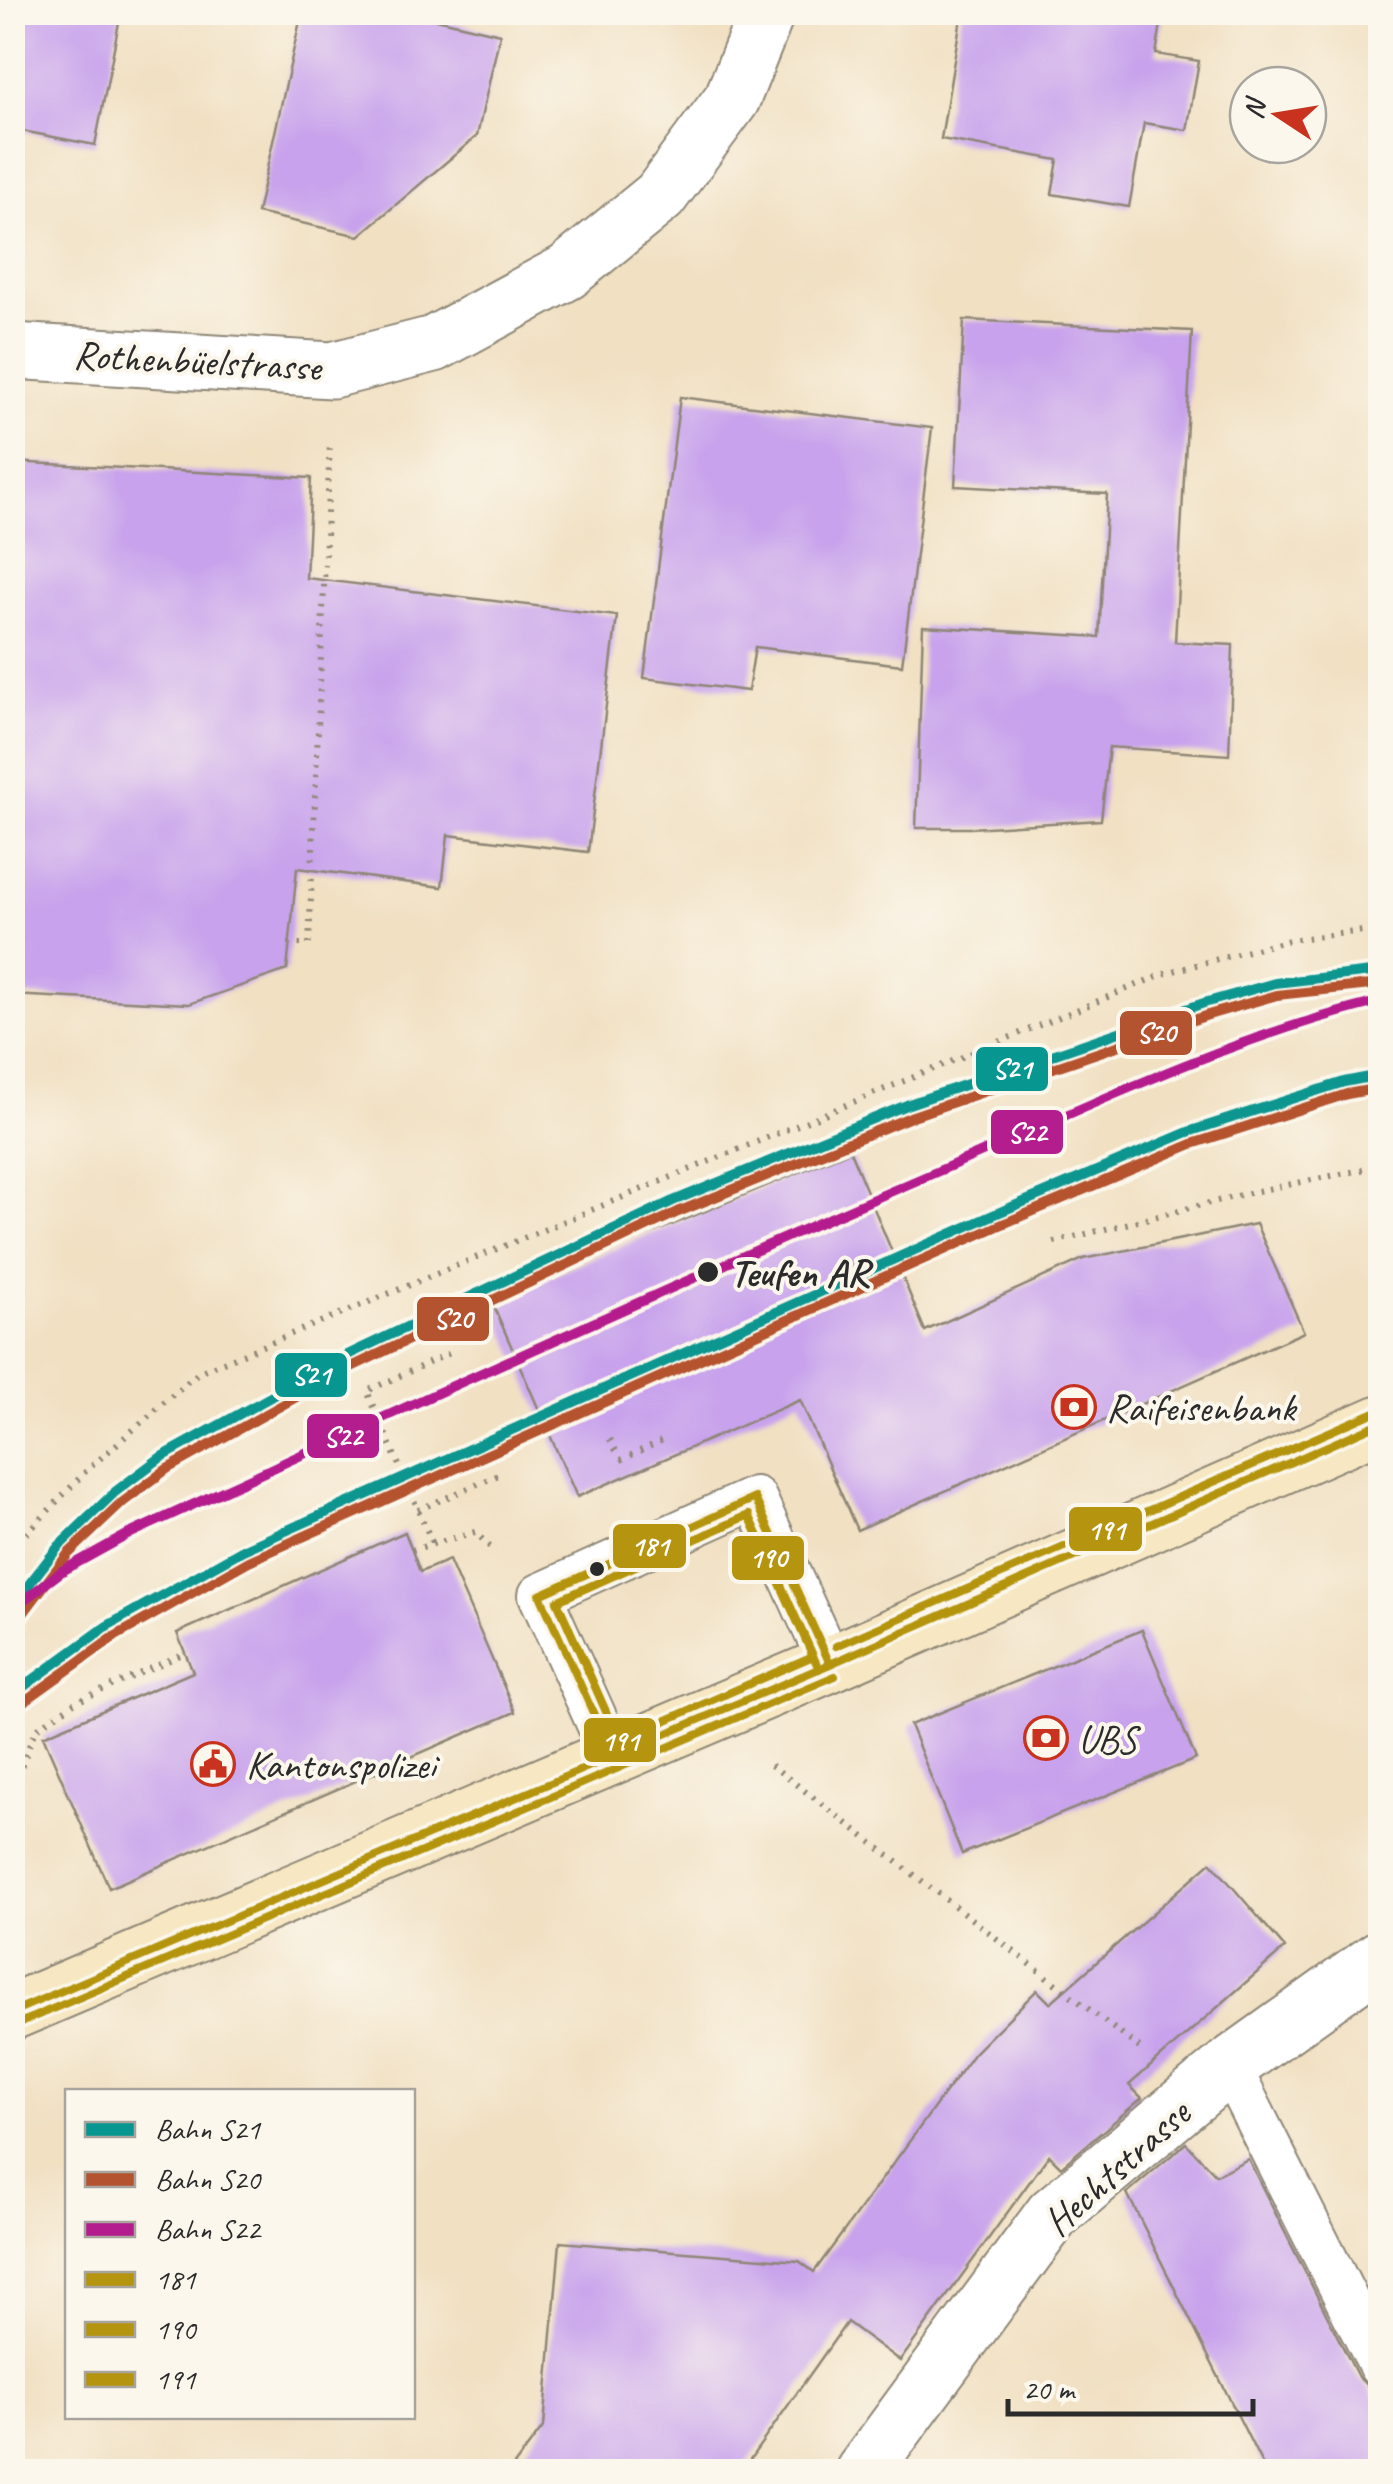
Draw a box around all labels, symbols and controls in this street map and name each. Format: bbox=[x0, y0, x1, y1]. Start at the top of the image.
north arrow bbox=[1228, 65, 1328, 165]
text: N bbox=[1235, 93, 1274, 122]
street label: Rothenbüelstrasse bbox=[72, 330, 325, 393]
line badge: S20 bbox=[1118, 1009, 1194, 1057]
text: S20 bbox=[1136, 1015, 1179, 1050]
line badge: S21 bbox=[974, 1045, 1050, 1093]
text: S21 bbox=[992, 1051, 1035, 1086]
line badge: S22 bbox=[989, 1108, 1065, 1156]
text: S22 bbox=[1007, 1115, 1049, 1150]
place label: Teufen AR bbox=[730, 1248, 874, 1298]
marker: Teufen AR bbox=[695, 1259, 721, 1285]
line badge: S20 bbox=[415, 1295, 491, 1343]
text: S20 bbox=[433, 1301, 476, 1336]
line badge: S21 bbox=[273, 1351, 349, 1399]
text: S21 bbox=[291, 1357, 334, 1392]
place label: Raifeisenbank bbox=[1106, 1383, 1298, 1433]
bank icon: Raifeisenbank bbox=[1051, 1384, 1097, 1430]
line badge: S22 bbox=[305, 1412, 381, 1460]
text: S22 bbox=[323, 1419, 365, 1454]
line badge: 191 bbox=[1067, 1505, 1144, 1553]
text: 191 bbox=[1087, 1512, 1128, 1547]
line badge: 181 bbox=[611, 1522, 688, 1570]
text: 181 bbox=[631, 1528, 672, 1563]
line badge: 190 bbox=[730, 1534, 806, 1582]
text: 190 bbox=[749, 1540, 790, 1575]
unlabelled marker bbox=[587, 1559, 607, 1579]
place label: UBS bbox=[1078, 1714, 1141, 1764]
bank icon: UBS bbox=[1023, 1715, 1069, 1761]
line badge: 191 bbox=[582, 1716, 658, 1764]
text: 191 bbox=[601, 1723, 642, 1758]
place label: Kantonspolizei bbox=[246, 1740, 440, 1790]
public building icon: Kantonspolizei bbox=[190, 1741, 236, 1787]
street label: Hechtstrasse bbox=[1033, 2087, 1203, 2247]
legend bbox=[65, 2089, 415, 2419]
text: Bahn S21 bbox=[155, 2110, 261, 2148]
text: Bahn S20 bbox=[155, 2160, 262, 2198]
text: Bahn S22 bbox=[155, 2210, 262, 2248]
text: 181 bbox=[155, 2260, 197, 2298]
text: 190 bbox=[155, 2310, 198, 2348]
scale bar bbox=[1008, 2354, 1253, 2416]
text: 191 bbox=[155, 2360, 197, 2398]
text: 20 m bbox=[1023, 2370, 1076, 2408]

